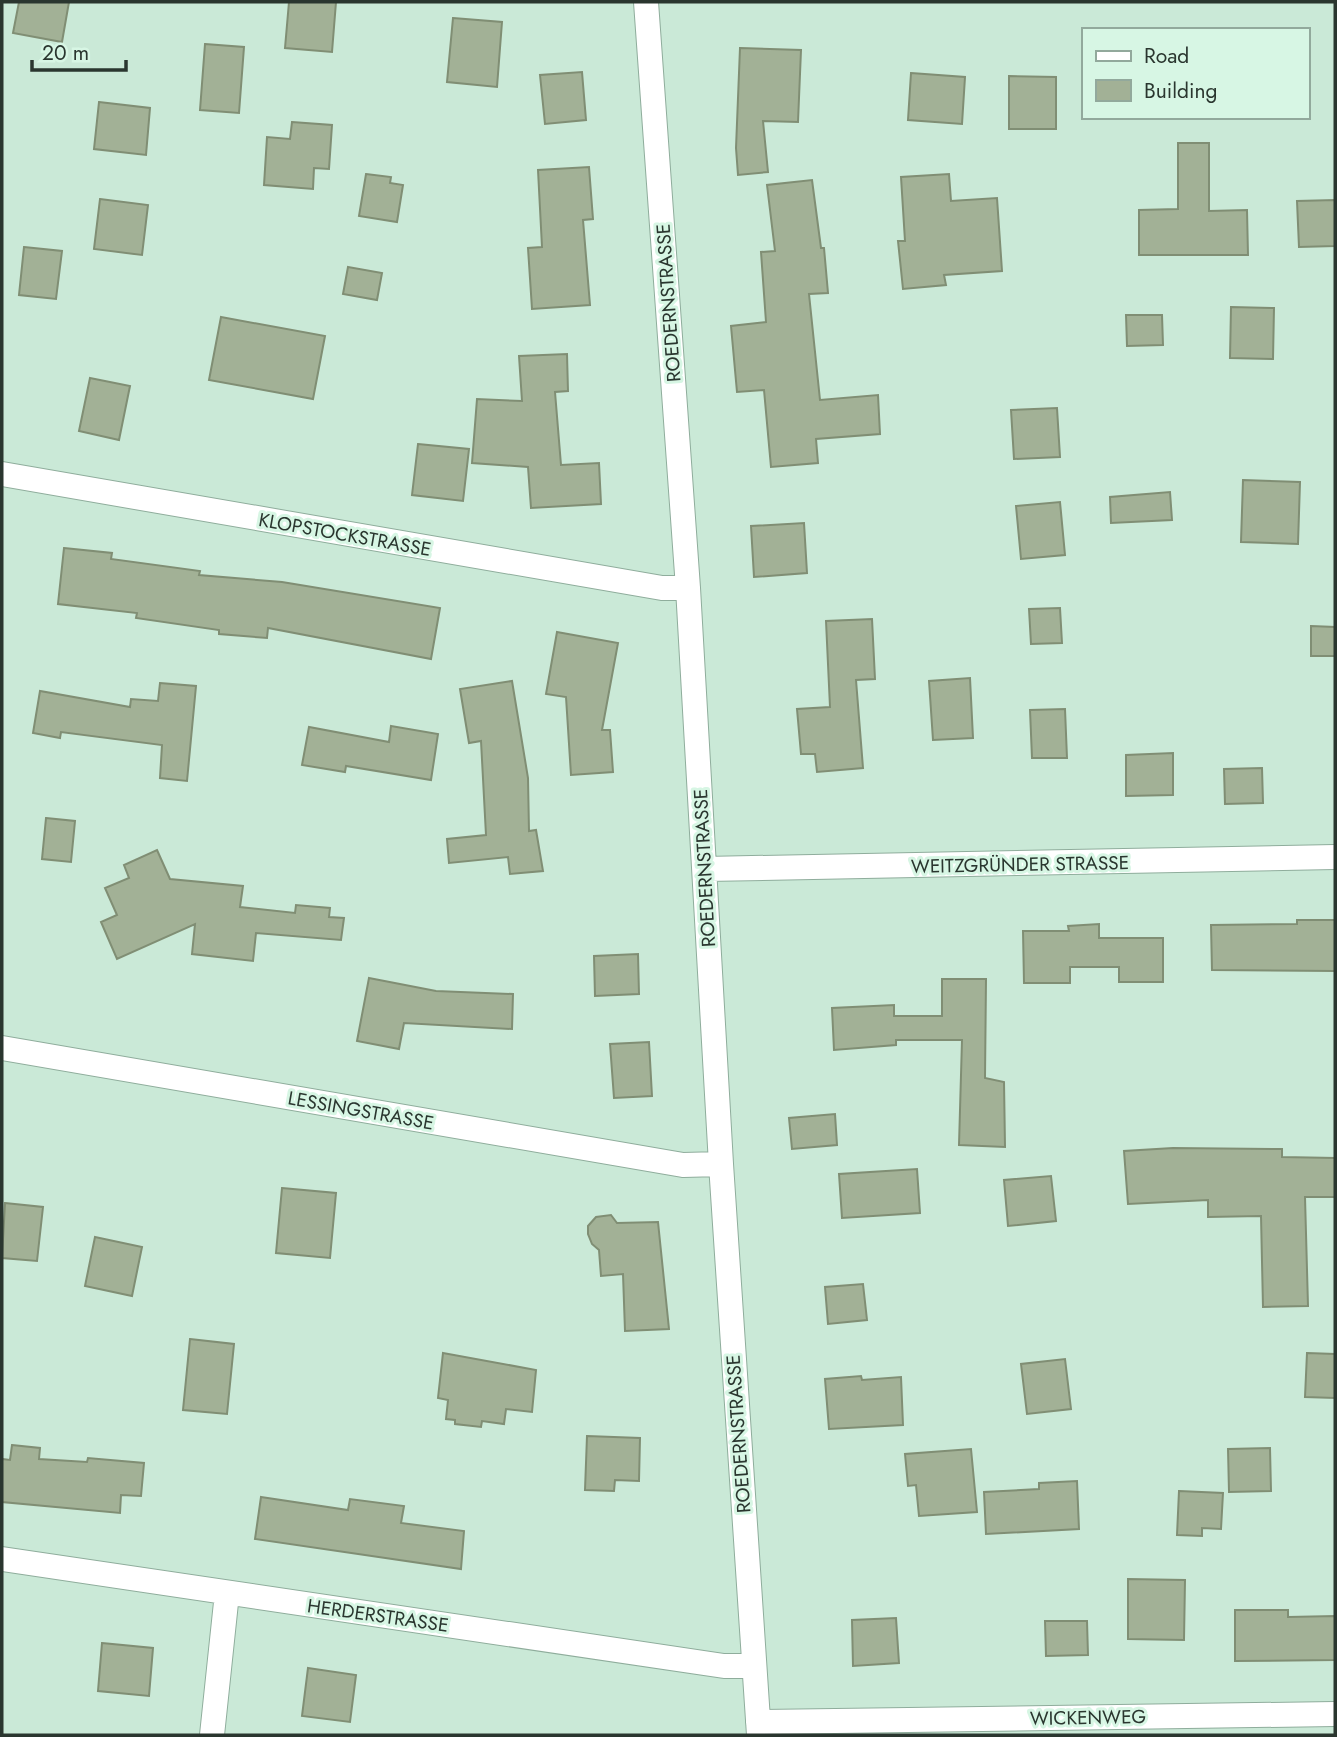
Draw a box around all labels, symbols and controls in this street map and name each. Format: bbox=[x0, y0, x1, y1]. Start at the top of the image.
scale bar bbox=[32, 28, 126, 72]
legend bbox=[1082, 28, 1309, 119]
text: 20 m bbox=[42, 38, 89, 68]
text: Road bbox=[1144, 41, 1189, 71]
text: Building bbox=[1144, 76, 1217, 106]
street label: ROEDERNSTRASSE bbox=[650, 223, 687, 383]
street label: KLOPSTOCKSTRASSE bbox=[256, 506, 433, 563]
street label: ROEDERNSTRASSE bbox=[687, 788, 722, 948]
street label: WEITZGRÜNDER STRASSE bbox=[911, 849, 1129, 880]
street label: LESSINGSTRASSE bbox=[286, 1084, 436, 1137]
street label: ROEDERNSTRASSE bbox=[720, 1354, 757, 1514]
street label: HERDERSTRASSE bbox=[306, 1592, 450, 1639]
street label: WICKENWEG bbox=[1030, 1703, 1146, 1732]

